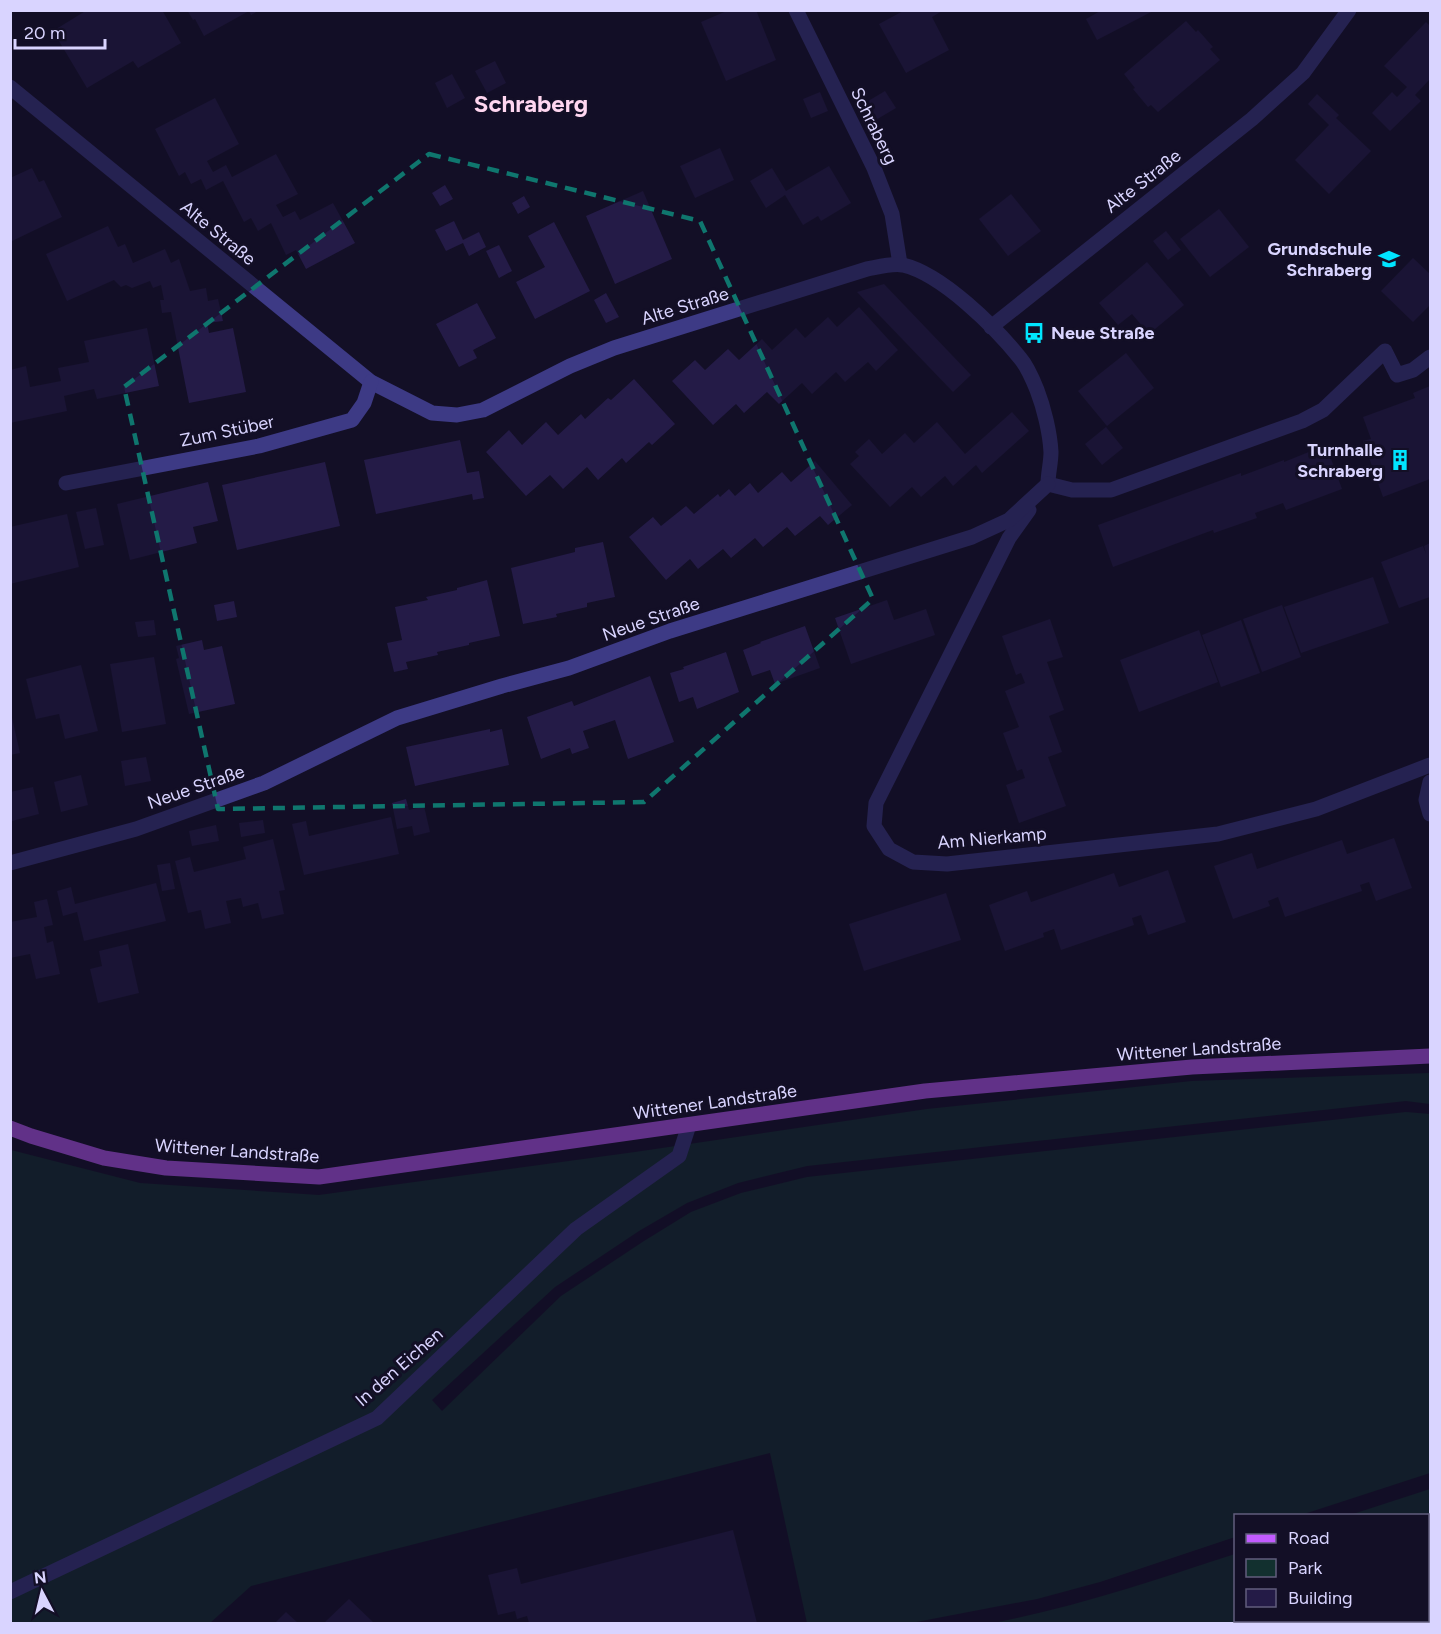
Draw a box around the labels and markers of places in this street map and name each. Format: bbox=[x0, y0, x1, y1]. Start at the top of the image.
place label: Grundschule Schraberg bbox=[1268, 238, 1372, 281]
school or university icon: Grundschule Schraberg bbox=[1377, 247, 1401, 271]
bus stop icon: Neue Straße bbox=[1022, 321, 1046, 345]
place label: Neue Straße bbox=[1051, 322, 1155, 344]
place label: Turnhalle Schraberg bbox=[1297, 439, 1383, 482]
building icon: Turnhalle Schraberg bbox=[1388, 448, 1412, 472]

